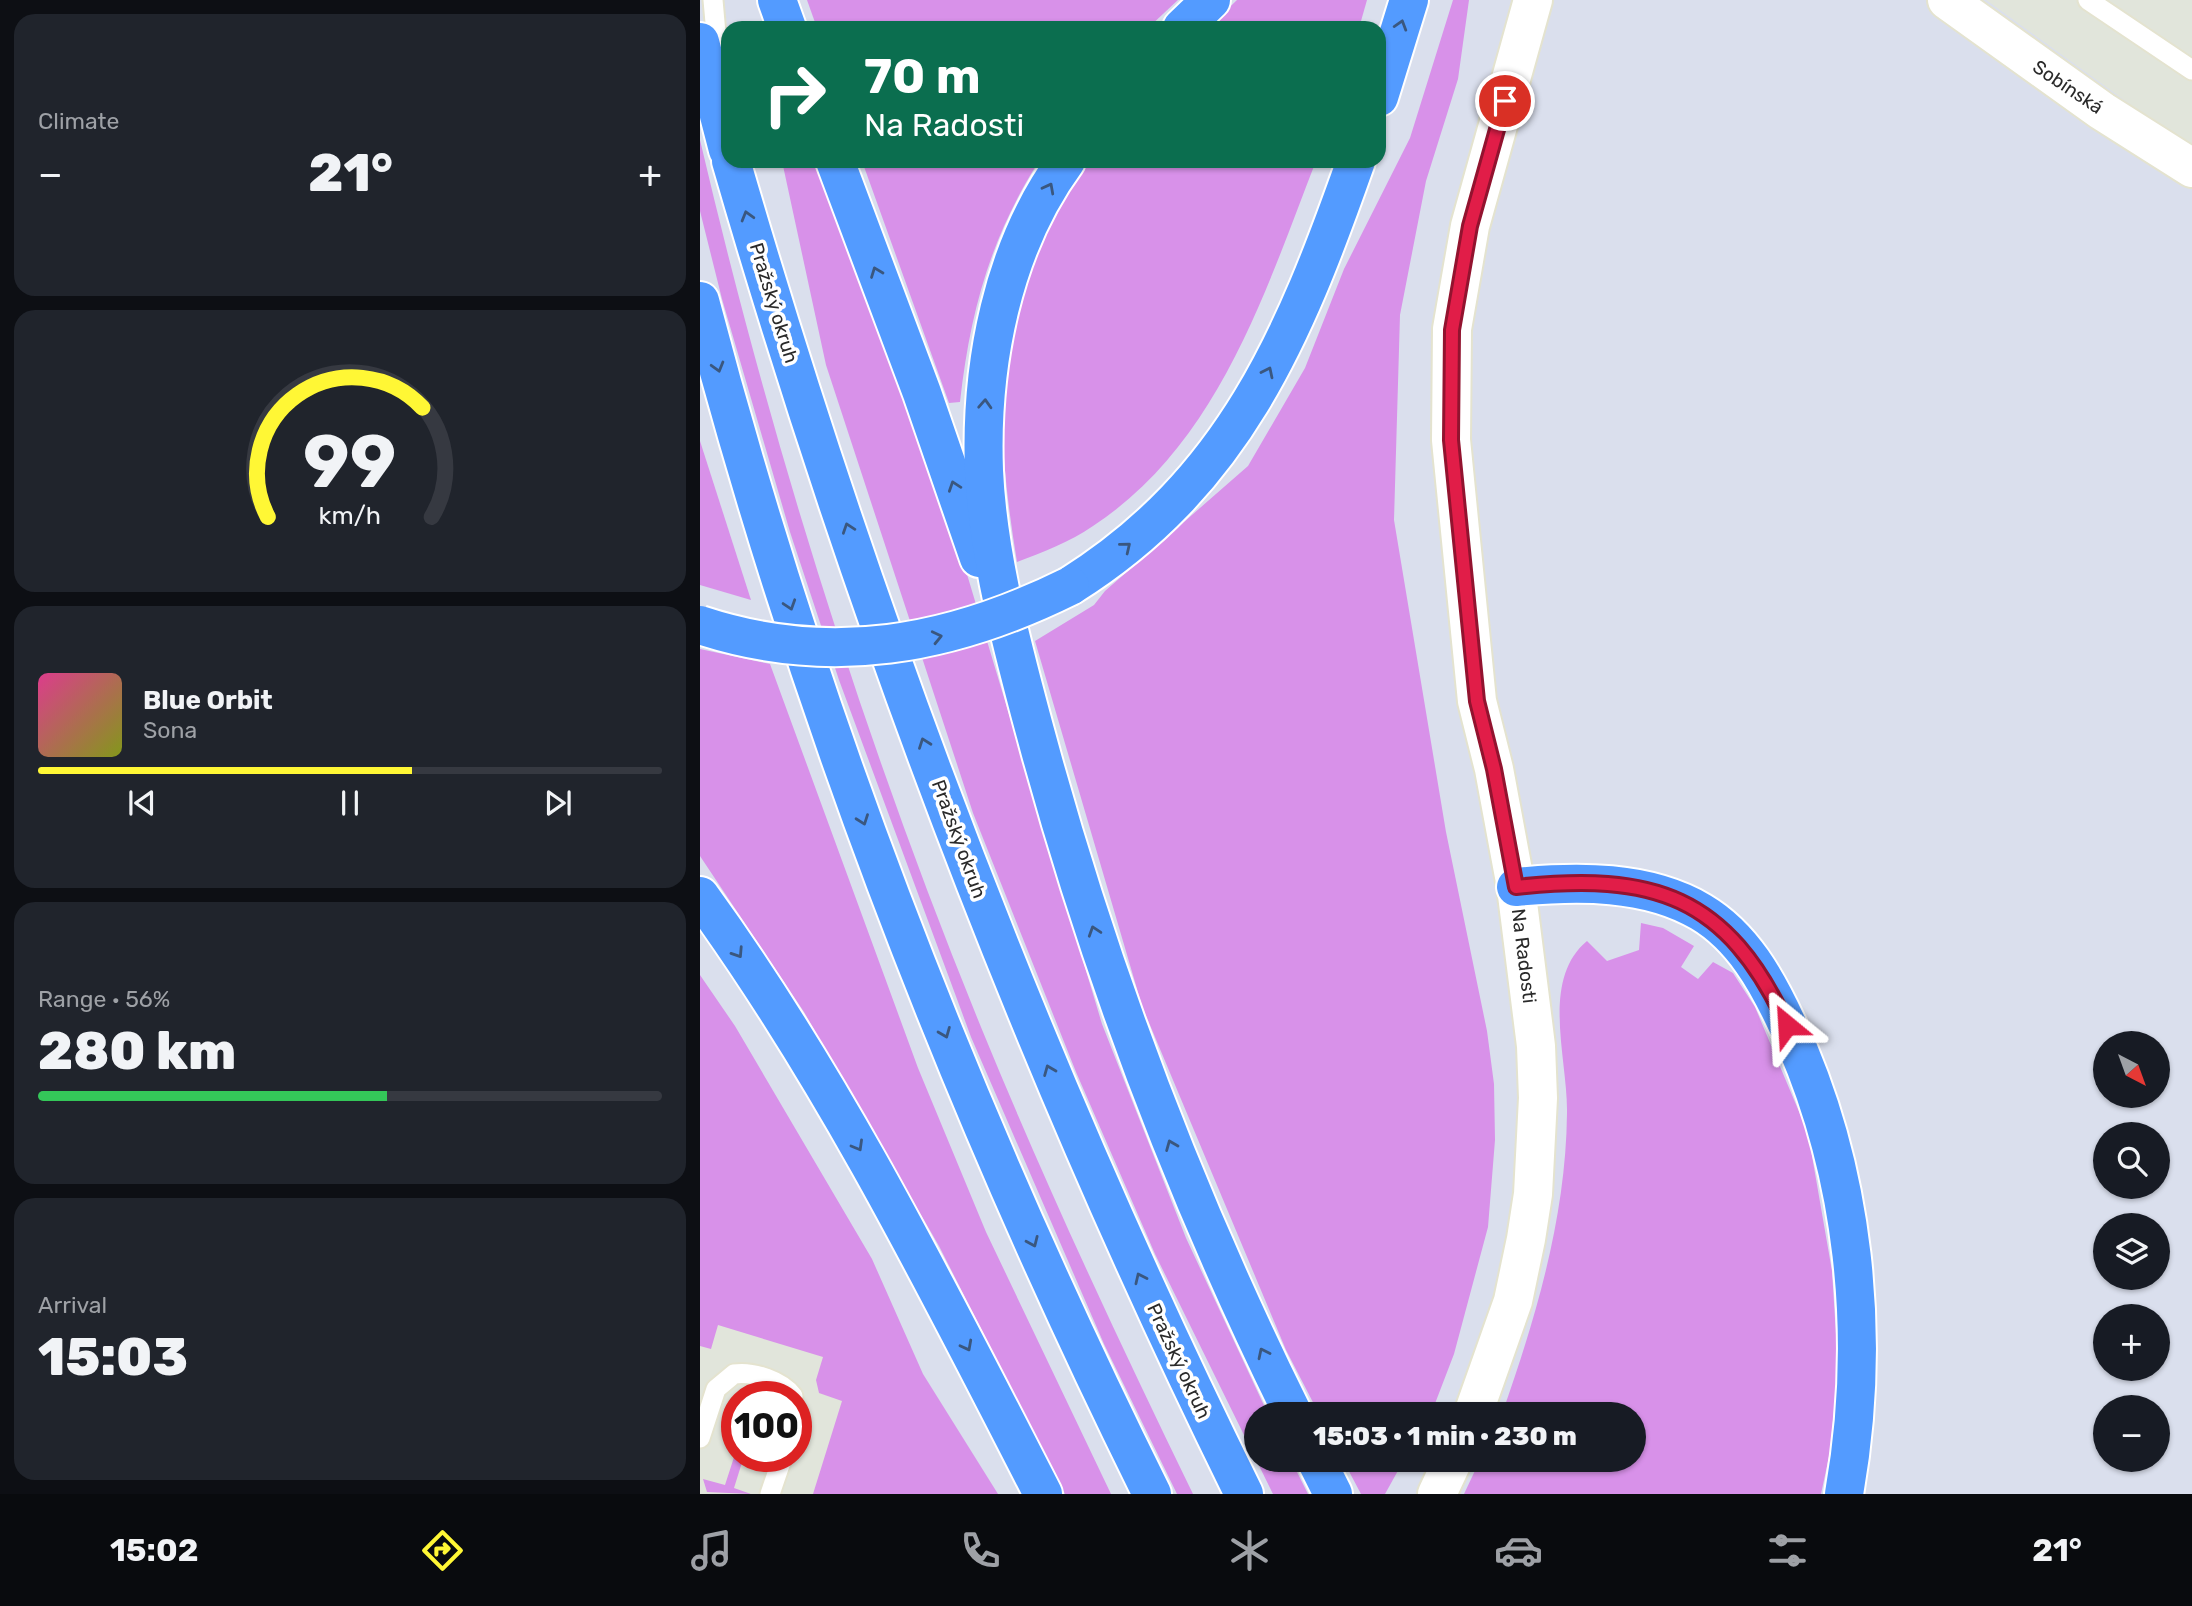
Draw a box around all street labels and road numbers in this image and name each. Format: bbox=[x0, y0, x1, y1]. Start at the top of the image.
street label: Sobínská bbox=[2028, 55, 2108, 119]
street label: Pražský okruh bbox=[745, 240, 803, 366]
street label: Pražský okruh bbox=[927, 777, 991, 901]
street label: Na Radosti bbox=[1507, 907, 1541, 1005]
street label: Pražský okruh bbox=[1142, 1300, 1216, 1422]

